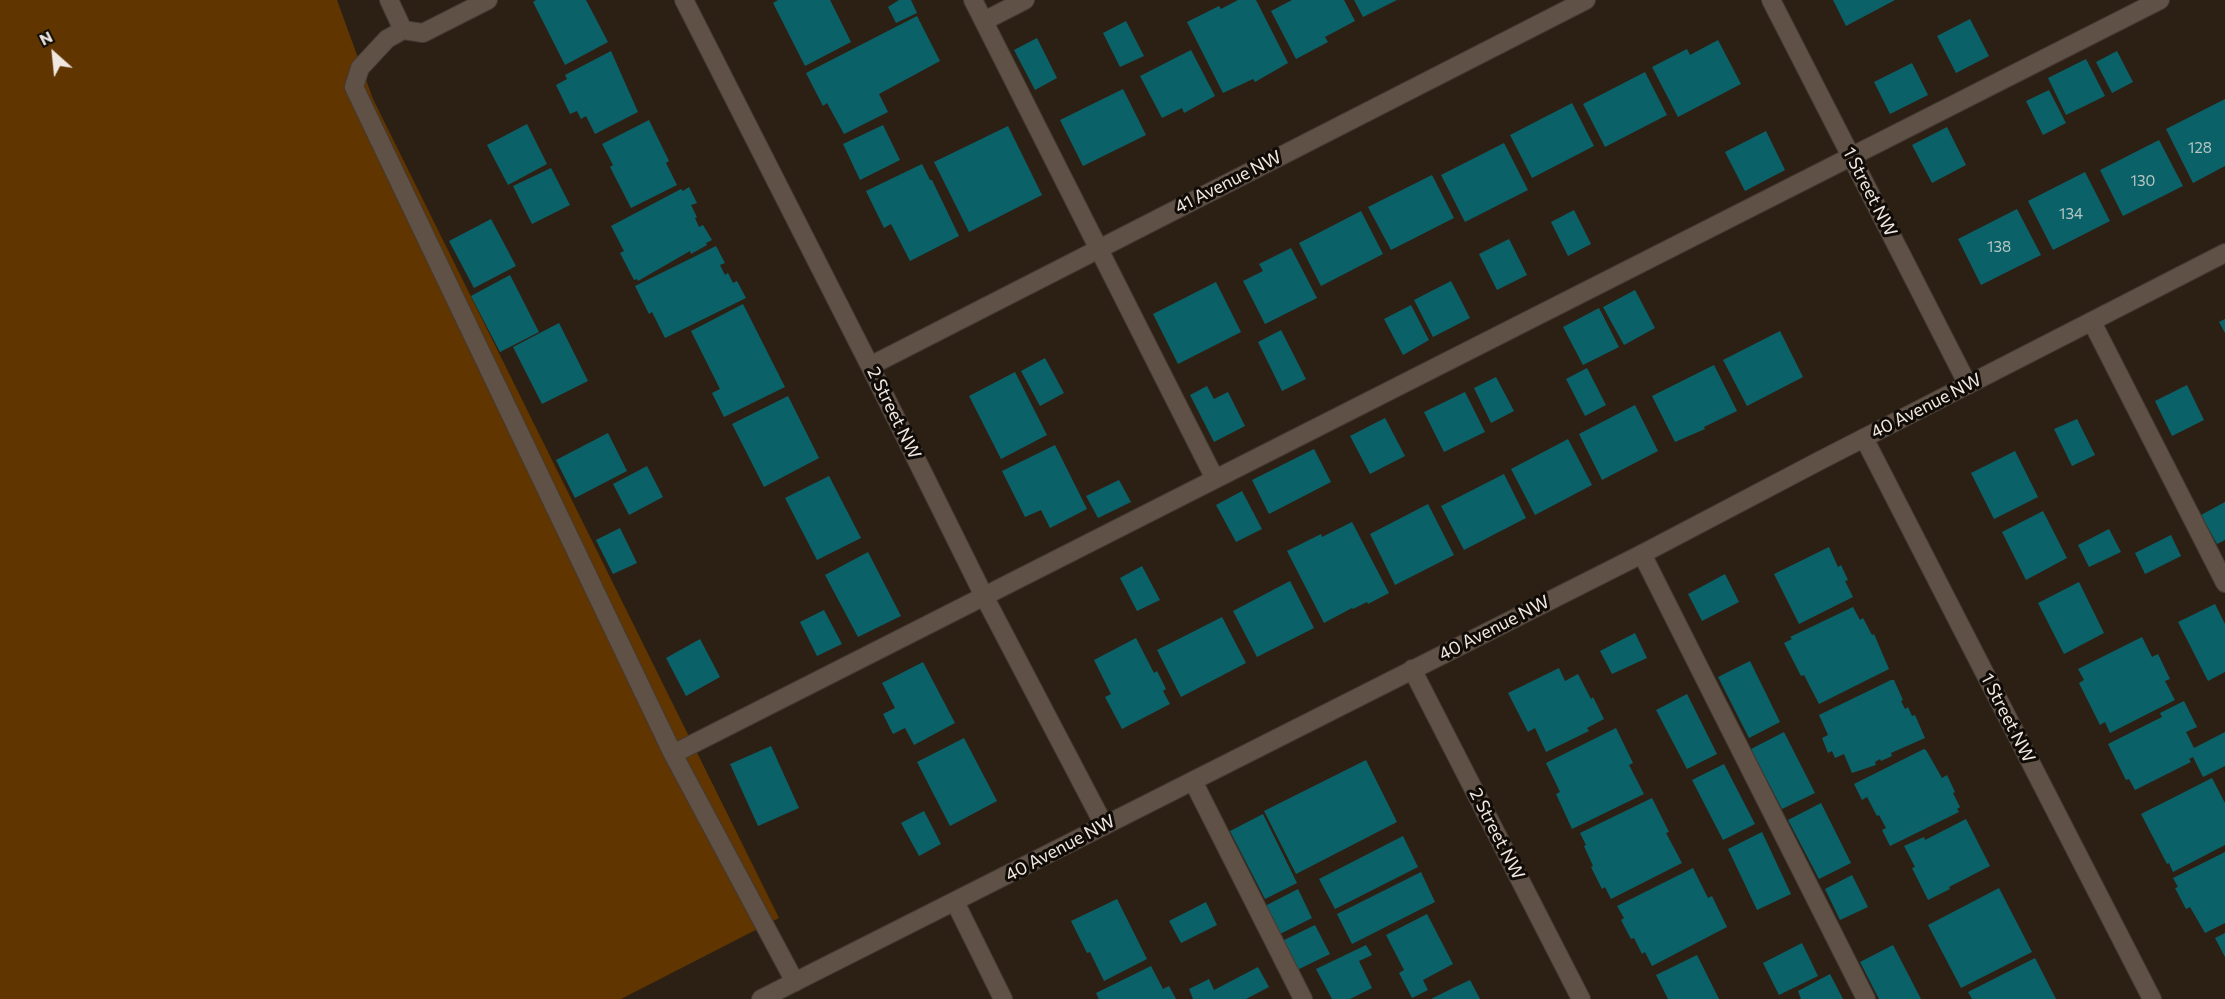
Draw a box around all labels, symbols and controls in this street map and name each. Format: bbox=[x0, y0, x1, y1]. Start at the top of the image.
north arrow bbox=[24, 24, 84, 84]
text: N bbox=[36, 26, 55, 49]
house number: 128 bbox=[2188, 139, 2212, 157]
street label: 1 Street NW bbox=[1838, 144, 1902, 240]
street label: 41 Avenue NW bbox=[1171, 146, 1285, 218]
house number: 130 bbox=[2131, 172, 2155, 190]
house number: 134 bbox=[2059, 205, 2083, 223]
house number: 138 bbox=[1987, 238, 2011, 256]
street label: 2 Street NW bbox=[862, 363, 926, 463]
street label: 40 Avenue NW bbox=[1867, 369, 1985, 443]
street label: 40 Avenue NW bbox=[1435, 591, 1553, 665]
street label: 1 Street NW bbox=[1976, 670, 2040, 766]
street label: 2 Street NW bbox=[1465, 785, 1529, 883]
street label: 40 Avenue NW bbox=[1001, 810, 1119, 886]

